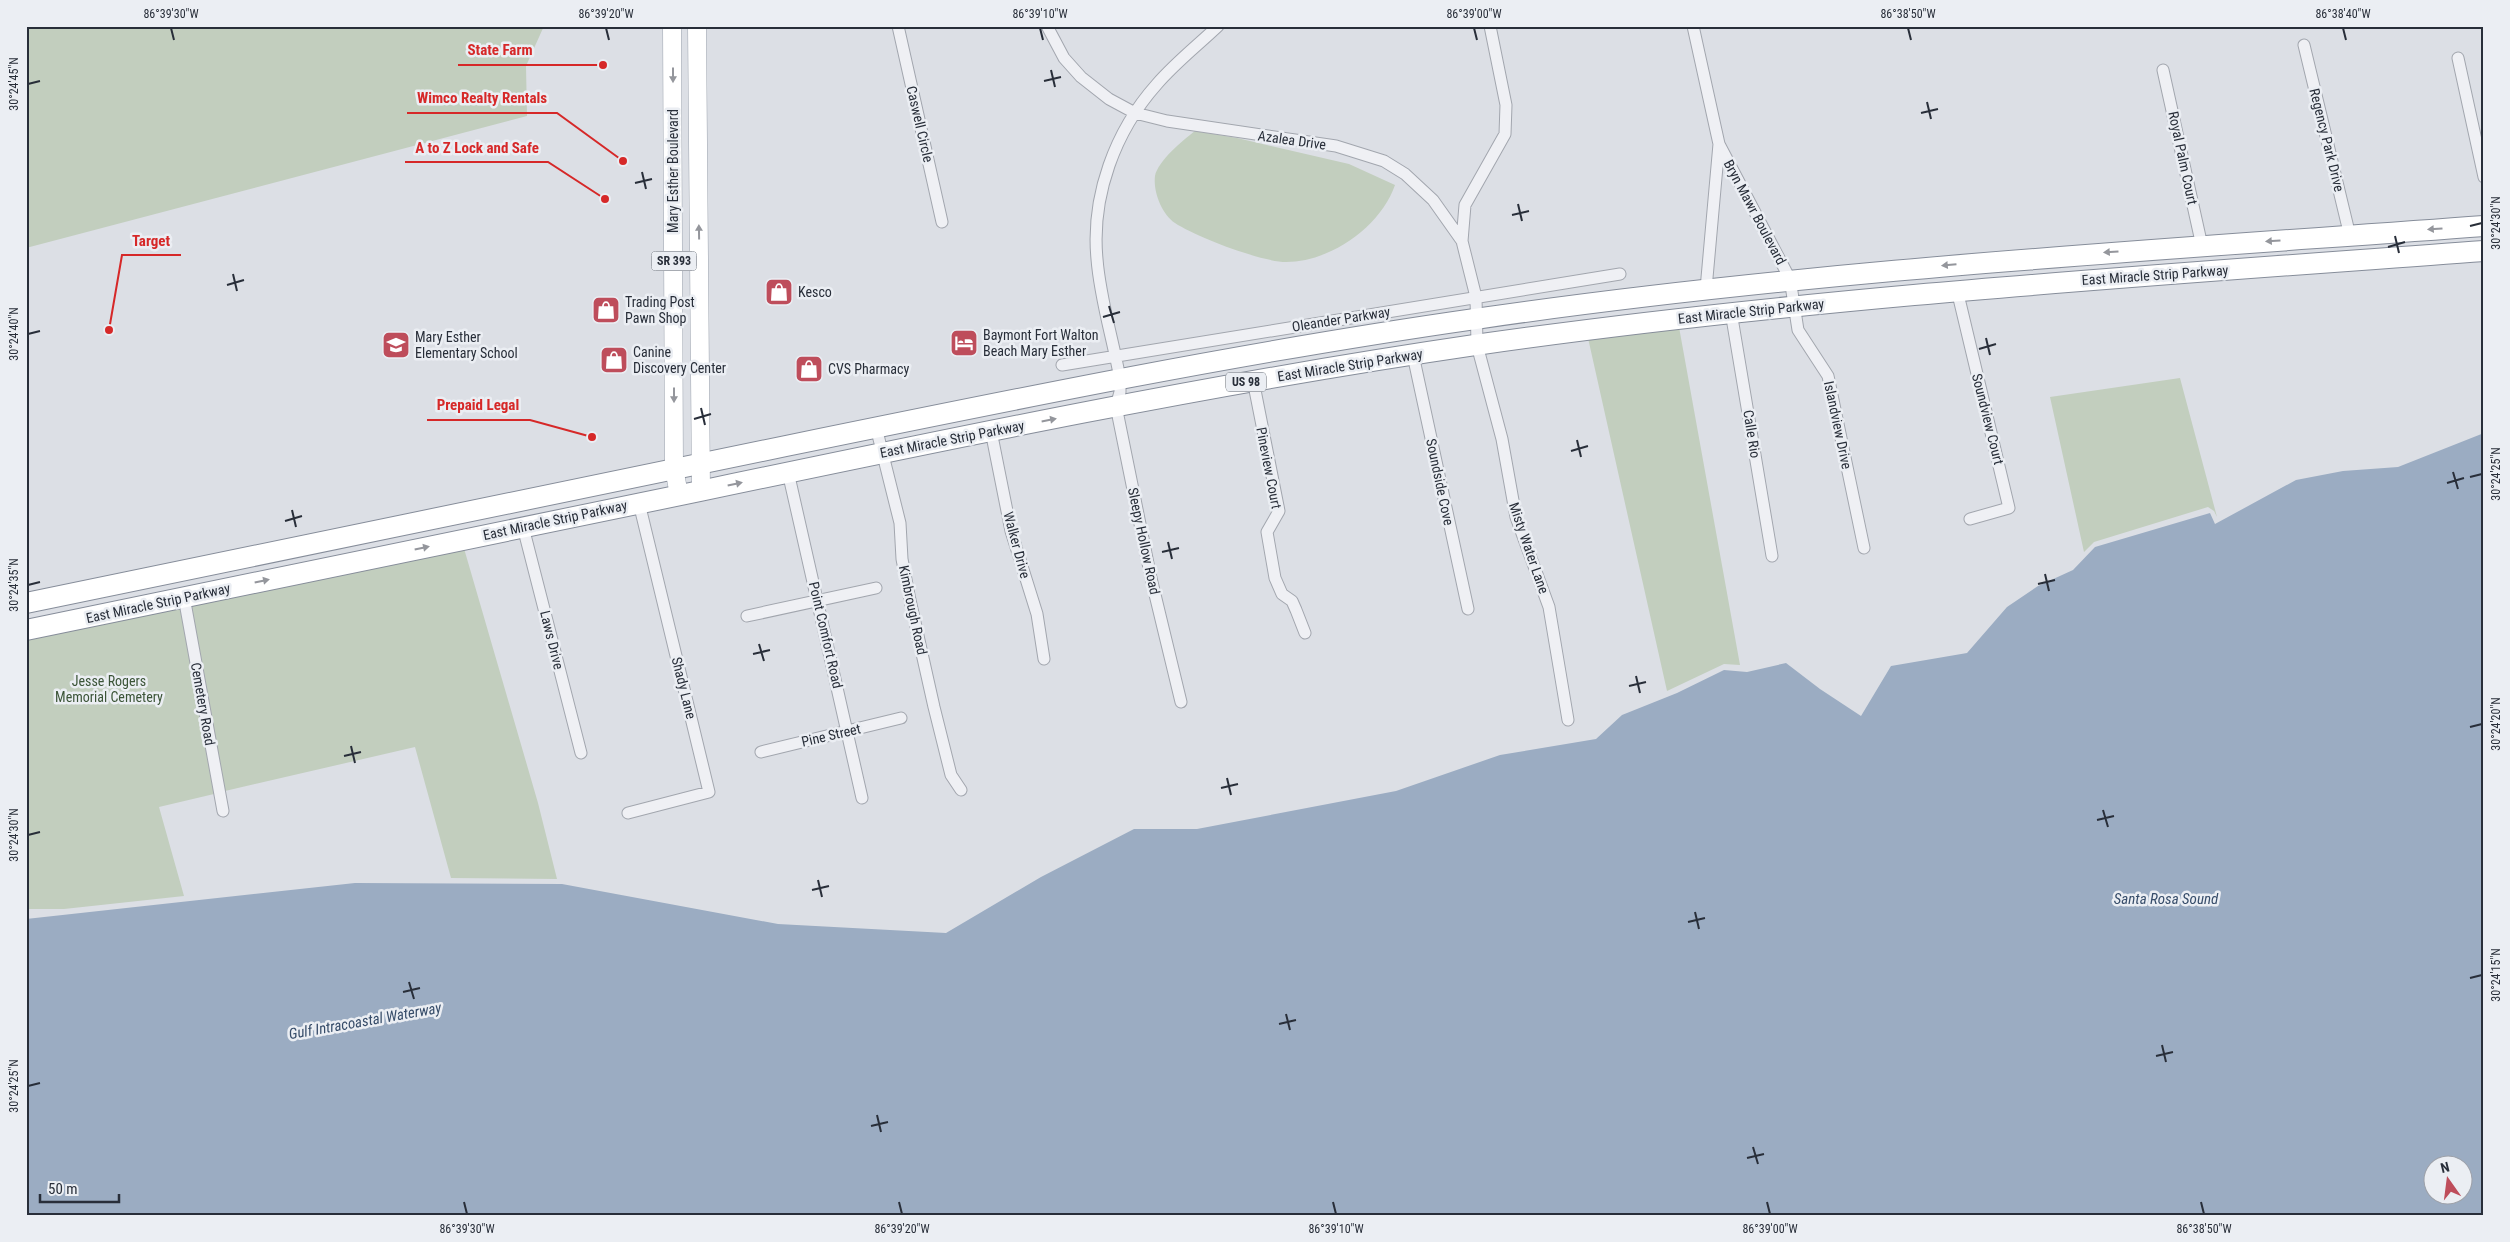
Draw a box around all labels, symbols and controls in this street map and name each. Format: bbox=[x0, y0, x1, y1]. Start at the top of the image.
text: 86°39'30"W bbox=[143, 7, 199, 21]
text: 86°39'20"W bbox=[578, 7, 634, 21]
text: 86°39'10"W bbox=[1012, 7, 1068, 21]
text: 86°39'00"W bbox=[1446, 7, 1502, 21]
text: 86°38'50"W bbox=[1880, 7, 1936, 21]
text: 86°38'40"W bbox=[2315, 7, 2371, 21]
callout: State Farm bbox=[458, 35, 543, 65]
text: State Farm bbox=[467, 41, 533, 59]
text: 30°24'45"N bbox=[7, 57, 21, 111]
one-way arrow bbox=[669, 67, 677, 83]
callout: Wimco Realty Rentals bbox=[407, 83, 557, 113]
street label: Caswell Circle bbox=[903, 84, 937, 164]
street label: Regency Park Drive bbox=[2306, 87, 2348, 194]
text: Wimco Realty Rentals bbox=[417, 89, 547, 107]
street label: Mary Esther Boulevard bbox=[665, 109, 681, 233]
street label: Royal Palm Court bbox=[2165, 110, 2201, 206]
street label: Azalea Drive bbox=[1257, 127, 1328, 153]
callout: A to Z Lock and Safe bbox=[405, 132, 548, 162]
text: A to Z Lock and Safe bbox=[415, 139, 539, 157]
street label: Bryn Mawr Boulevard bbox=[1721, 157, 1789, 267]
text: 30°24'30"N bbox=[2489, 196, 2503, 250]
one-way arrow bbox=[694, 224, 702, 240]
callout: Target bbox=[122, 225, 181, 255]
one-way arrow bbox=[2427, 226, 2443, 234]
text: Target bbox=[132, 232, 170, 250]
one-way arrow bbox=[2265, 237, 2281, 245]
one-way arrow bbox=[2103, 249, 2119, 257]
road number: SR 393 bbox=[652, 252, 696, 270]
one-way arrow bbox=[1941, 261, 1957, 269]
street label: East Miracle Strip Parkway bbox=[2081, 262, 2229, 288]
shop icon: Kesco bbox=[764, 277, 794, 307]
place label: Kesco bbox=[798, 284, 832, 300]
place label: Trading Post Pawn Shop bbox=[625, 294, 695, 326]
shop icon: Trading Post Pawn Shop bbox=[591, 295, 621, 325]
street label: East Miracle Strip Parkway bbox=[1677, 295, 1825, 327]
street label: Oleander Parkway bbox=[1291, 303, 1391, 335]
text: 30°24'40"N bbox=[7, 307, 21, 361]
place label: Baymont Fort Walton Beach Mary Esther bbox=[983, 327, 1099, 359]
hotel icon: Baymont Fort Walton Beach Mary Esther bbox=[949, 328, 979, 358]
place label: Mary Esther Elementary School bbox=[415, 329, 518, 361]
school or university icon: Mary Esther Elementary School bbox=[381, 330, 411, 360]
place label: Canine Discovery Center bbox=[633, 344, 726, 376]
shop icon: Canine Discovery Center bbox=[599, 345, 629, 375]
street label: East Miracle Strip Parkway bbox=[1276, 346, 1424, 384]
shop icon: CVS Pharmacy bbox=[794, 354, 824, 384]
place label: CVS Pharmacy bbox=[828, 361, 909, 377]
road number: US 98 bbox=[1226, 372, 1266, 392]
street label: Soundview Court bbox=[1969, 372, 2007, 466]
street label: Islandview Drive bbox=[1821, 380, 1855, 471]
one-way arrow bbox=[670, 387, 678, 403]
callout: Prepaid Legal bbox=[427, 390, 530, 420]
text: Prepaid Legal bbox=[437, 396, 519, 414]
street label: Calle Rio bbox=[1740, 409, 1764, 459]
one-way arrow bbox=[1041, 415, 1057, 423]
street label: East Miracle Strip Parkway bbox=[878, 417, 1026, 461]
street label: Pineview Court bbox=[1253, 426, 1285, 510]
street label: Soundside Cove bbox=[1423, 437, 1457, 527]
text: 30°24'25"N bbox=[2489, 447, 2503, 501]
one-way arrow bbox=[727, 479, 743, 487]
street label: Sleepy Hollow Road bbox=[1125, 486, 1163, 596]
street label: East Miracle Strip Parkway bbox=[482, 497, 629, 543]
street label: Misty Water Lane bbox=[1506, 500, 1552, 596]
street label: Walker Drive bbox=[1000, 510, 1034, 581]
one-way arrow bbox=[414, 544, 429, 552]
text: 30°24'35"N bbox=[7, 558, 21, 612]
street label: Kimbrough Road bbox=[896, 564, 930, 656]
one-way arrow bbox=[255, 577, 270, 585]
street label: East Miracle Strip Parkway bbox=[85, 580, 232, 626]
street label: Point Comfort Road bbox=[806, 580, 846, 690]
street label: Laws Drive bbox=[537, 609, 567, 671]
street label: Shady Lane bbox=[669, 655, 700, 721]
street label: Cemetery Road bbox=[188, 661, 218, 747]
park label: Jesse Rogers Memorial Cemetery bbox=[55, 673, 163, 705]
text: 30°24'20"N bbox=[2489, 697, 2503, 751]
street label: Pine Street bbox=[800, 720, 862, 750]
text: 30°24'30"N bbox=[7, 808, 21, 862]
water label: Santa Rosa Sound bbox=[2114, 890, 2219, 908]
text: 30°24'15"N bbox=[2489, 948, 2503, 1002]
water label: Gulf Intracoastal Waterway bbox=[287, 999, 444, 1043]
text: 30°24'25"N bbox=[7, 1059, 21, 1113]
north arrow bbox=[2422, 1154, 2472, 1204]
text: N bbox=[2439, 1159, 2451, 1176]
scale bar bbox=[40, 1172, 119, 1204]
text: 50 m bbox=[48, 1180, 78, 1198]
text: 86°39'30"W bbox=[439, 1222, 495, 1236]
text: 86°39'20"W bbox=[874, 1222, 930, 1236]
text: 86°39'10"W bbox=[1308, 1222, 1364, 1236]
text: 86°39'00"W bbox=[1742, 1222, 1798, 1236]
text: 86°38'50"W bbox=[2176, 1222, 2232, 1236]

